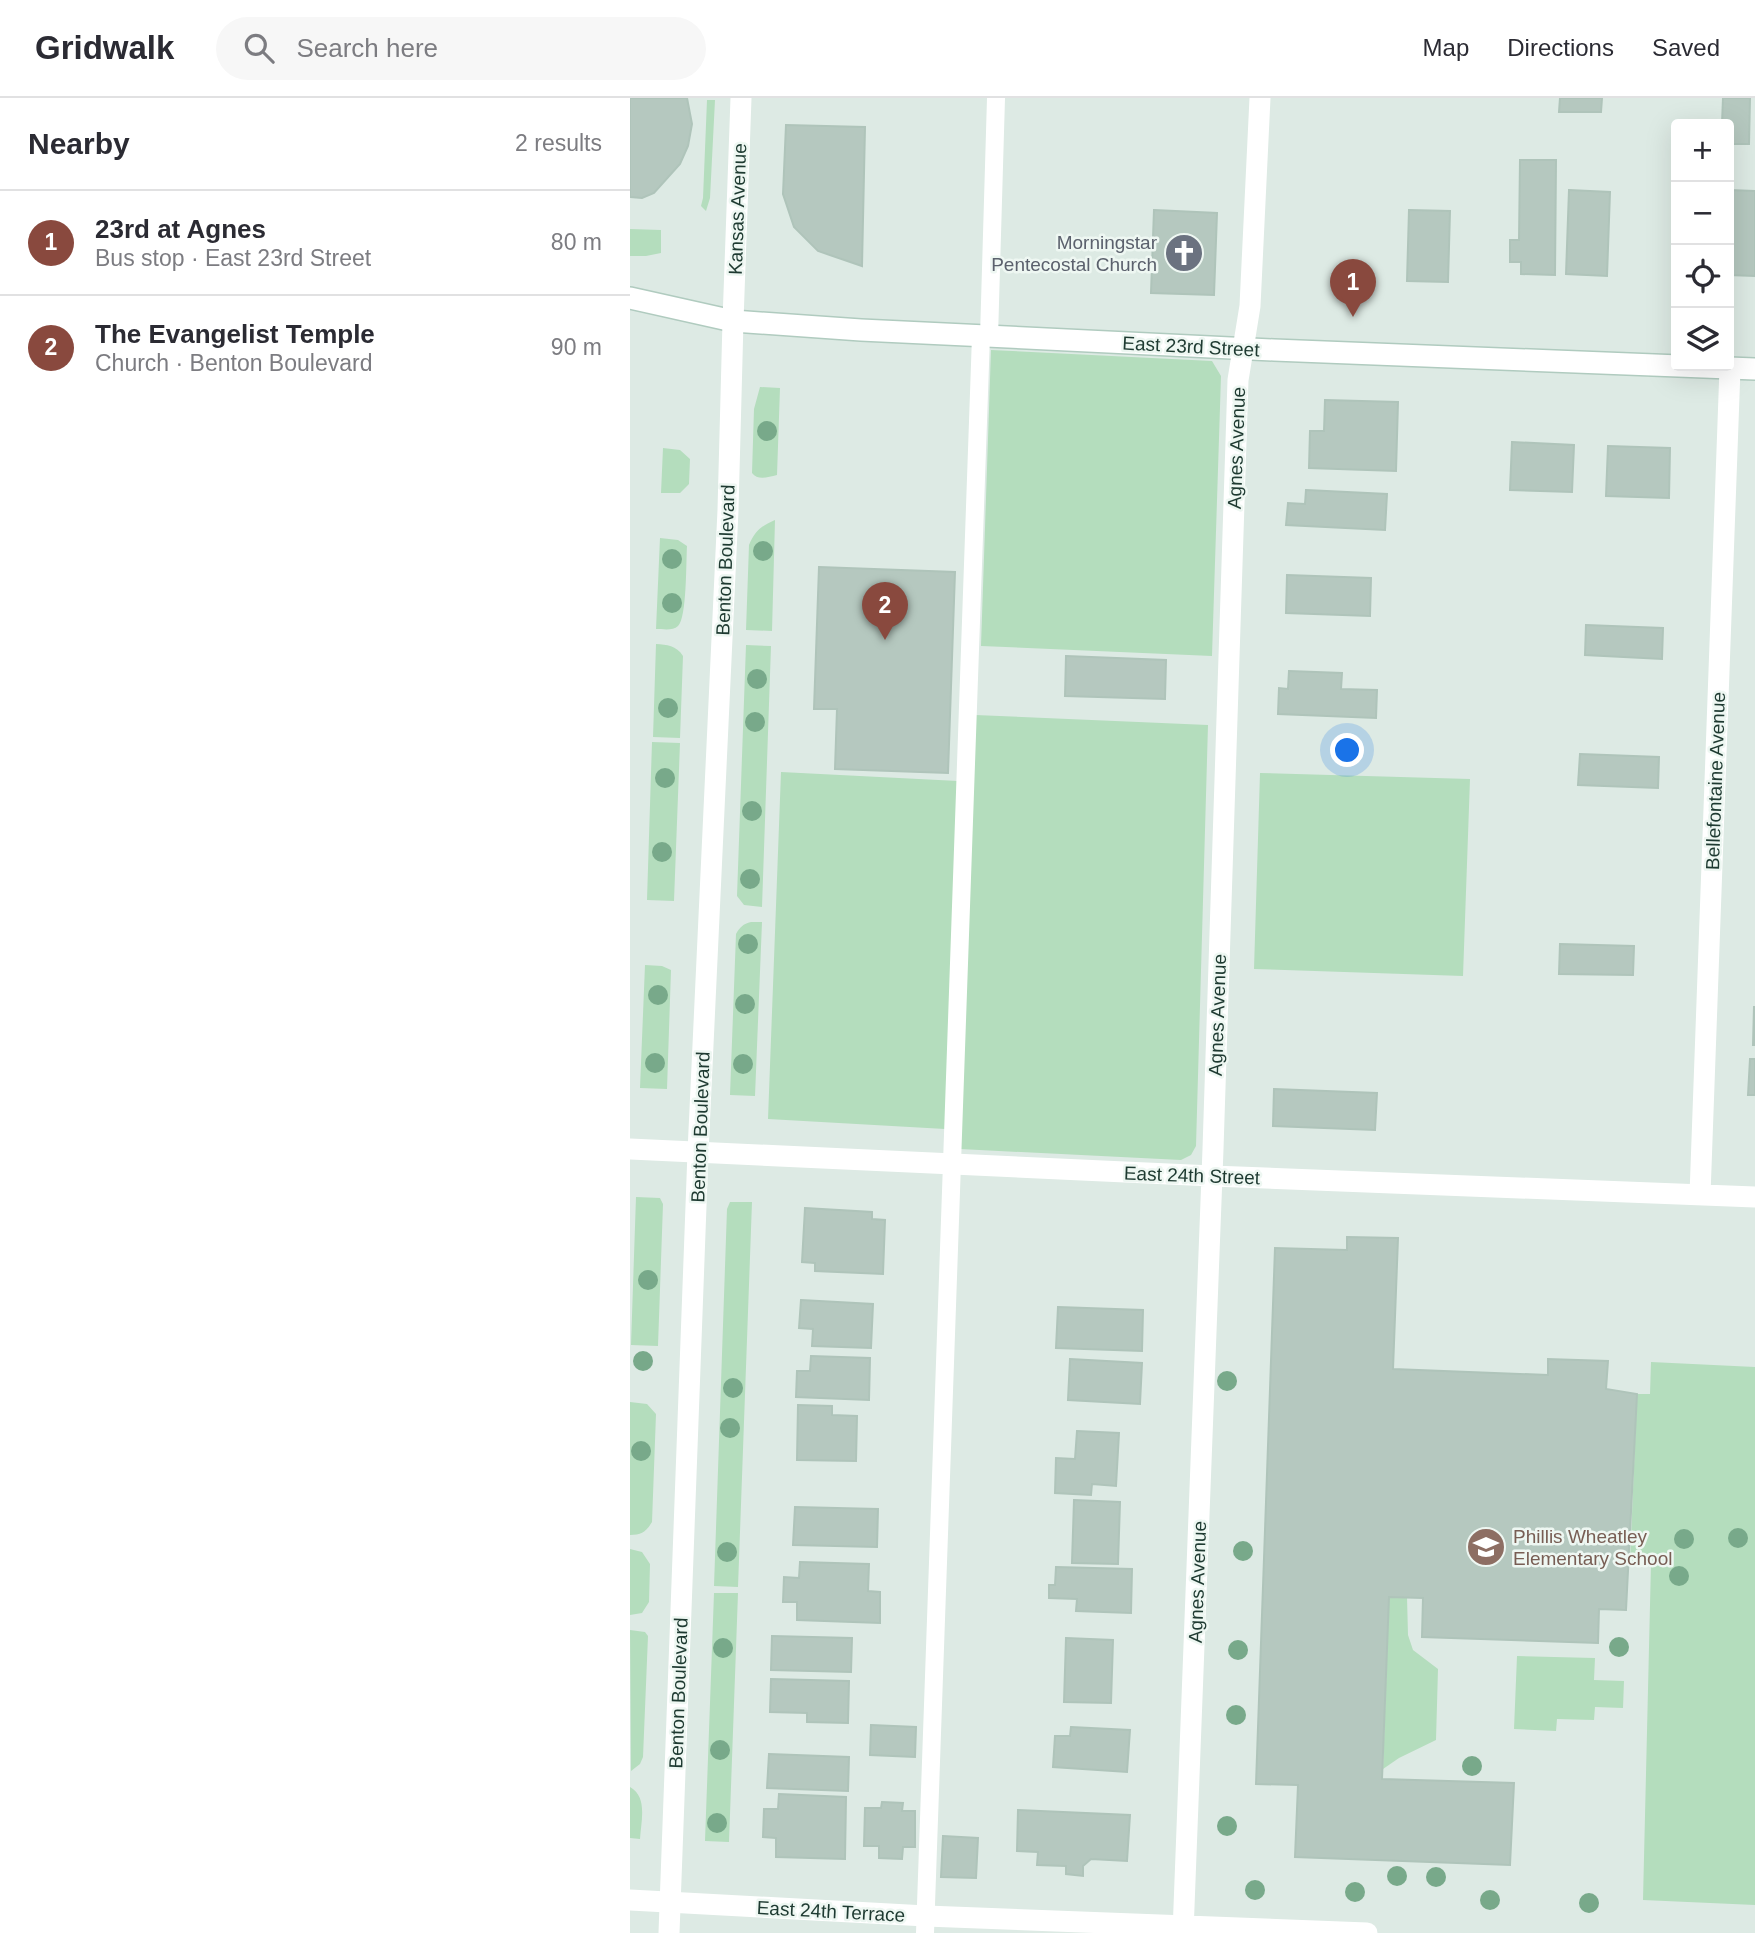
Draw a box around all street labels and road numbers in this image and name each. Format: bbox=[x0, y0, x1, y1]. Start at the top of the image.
street label: Kansas Avenue bbox=[725, 143, 750, 275]
street label: East 23rd Street bbox=[1122, 332, 1261, 361]
street label: Agnes Avenue bbox=[1224, 387, 1249, 509]
street label: Benton Boulevard bbox=[712, 484, 739, 636]
street label: Bellefontaine Avenue bbox=[1702, 692, 1729, 870]
street label: Agnes Avenue bbox=[1205, 954, 1230, 1076]
street label: Benton Boulevard bbox=[687, 1051, 714, 1203]
street label: East 24th Street bbox=[1124, 1163, 1261, 1188]
street label: Agnes Avenue bbox=[1185, 1521, 1210, 1643]
street label: Benton Boulevard bbox=[665, 1617, 692, 1769]
street label: East 24th Terrace bbox=[756, 1897, 906, 1926]

